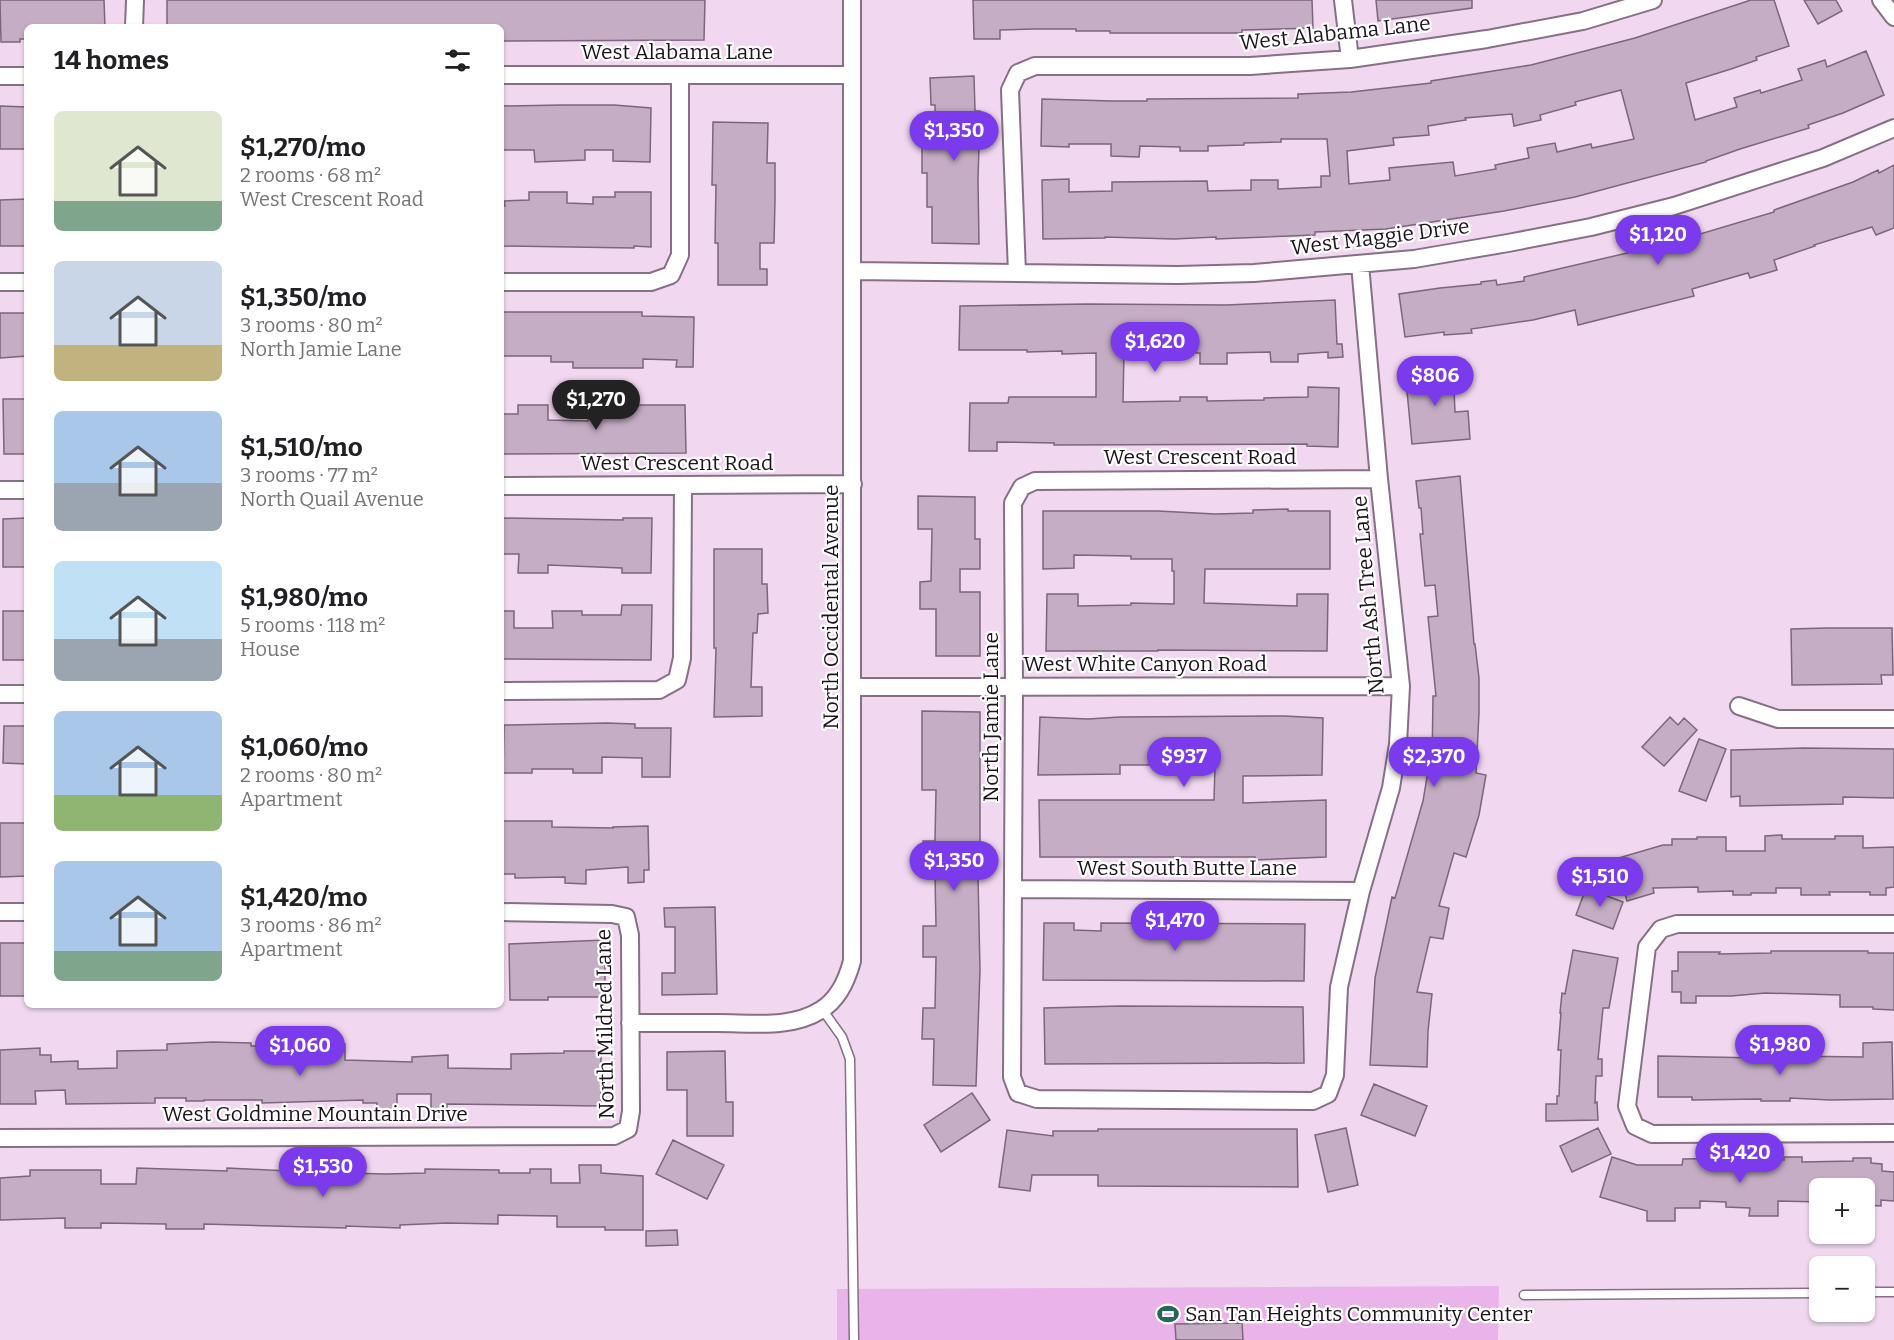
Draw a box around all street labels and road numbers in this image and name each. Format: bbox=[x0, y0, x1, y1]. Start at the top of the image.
street label: West Alabama Lane bbox=[1238, 10, 1432, 56]
street label: West Alabama Lane bbox=[581, 39, 773, 65]
street label: West Maggie Drive bbox=[1289, 213, 1471, 261]
street label: West Crescent Road bbox=[1104, 444, 1296, 470]
street label: West Crescent Road bbox=[581, 450, 773, 476]
street label: North Occidental Avenue bbox=[818, 484, 844, 730]
street label: North Ash Tree Lane bbox=[1346, 494, 1390, 696]
street label: North Jamie Lane bbox=[978, 632, 1004, 802]
street label: West White Canyon Road bbox=[1023, 651, 1267, 677]
street label: West South Butte Lane bbox=[1077, 855, 1297, 881]
street label: North Mildred Lane bbox=[590, 929, 620, 1119]
street label: West Goldmine Mountain Drive bbox=[162, 1101, 468, 1127]

